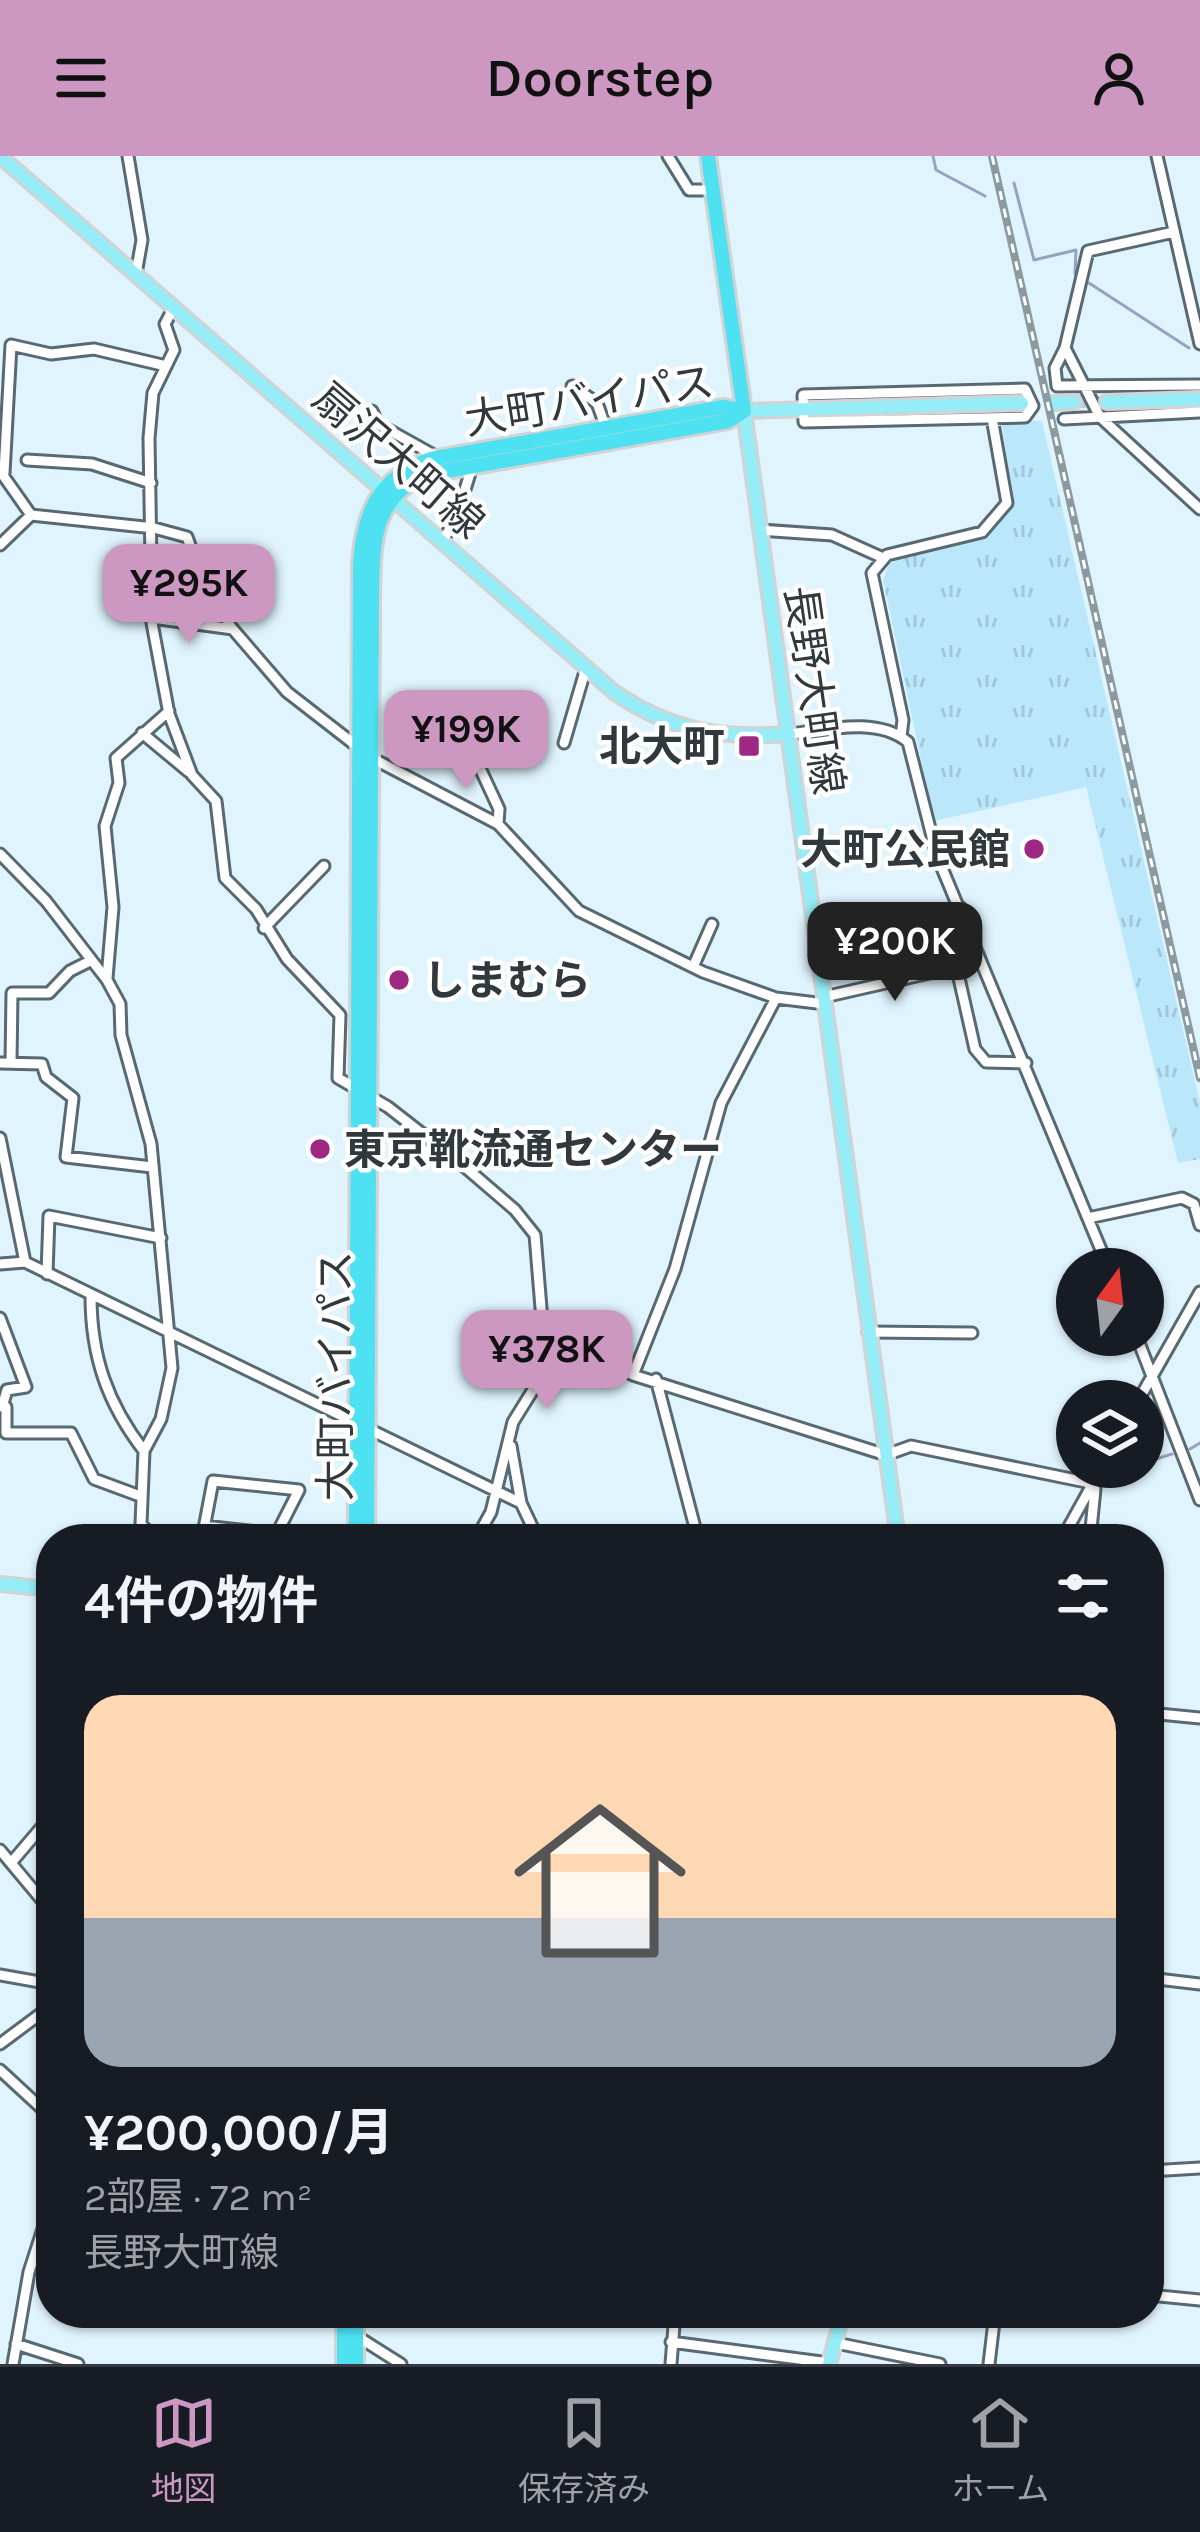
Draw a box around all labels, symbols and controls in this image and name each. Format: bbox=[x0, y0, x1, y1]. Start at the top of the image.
icon: menu bbox=[48, 45, 114, 111]
icon: person bbox=[1086, 45, 1152, 111]
text: Doorstep bbox=[486, 46, 714, 110]
street label: 大町バイパス bbox=[461, 357, 717, 445]
street label: 扇沢大町線 bbox=[303, 373, 494, 549]
pin: ¥295K bbox=[105, 544, 273, 646]
text: ¥295K bbox=[130, 560, 248, 606]
street label: 長野大町線 bbox=[775, 583, 853, 798]
pin: ¥199K bbox=[382, 690, 550, 792]
text: ¥199K bbox=[411, 706, 521, 752]
place label: 北大町 bbox=[599, 722, 725, 772]
marker: 北大町 bbox=[736, 733, 762, 759]
place label: 大町公民館 bbox=[800, 825, 1010, 875]
marker: 大町公民館 bbox=[1021, 836, 1047, 862]
pin: ¥200K bbox=[811, 902, 979, 1004]
text: ¥200K bbox=[834, 918, 956, 964]
place label: しまむら bbox=[423, 956, 591, 1006]
marker: しまむら bbox=[386, 967, 412, 993]
place label: 東京靴流通センター bbox=[344, 1125, 722, 1175]
marker: 東京靴流通センター bbox=[307, 1136, 333, 1162]
north arrow bbox=[1056, 1248, 1164, 1356]
map controls bbox=[1056, 1248, 1164, 1488]
street label: 大町バイパス bbox=[311, 1250, 361, 1502]
pin: ¥378K bbox=[463, 1310, 631, 1412]
text: ¥378K bbox=[488, 1326, 606, 1372]
button: layers bbox=[1056, 1380, 1164, 1488]
icon: filters bbox=[1050, 1563, 1116, 1629]
text: 4件の物件 bbox=[84, 1571, 318, 1631]
icon: home bbox=[492, 1773, 708, 1989]
text: ¥200,000/月 bbox=[84, 2103, 394, 2163]
text: 2部屋 · 72 m² bbox=[84, 2174, 312, 2220]
text: 長野大町線 bbox=[84, 2230, 279, 2276]
tab: 地図 bbox=[151, 2390, 217, 2510]
tab: 保存済み bbox=[518, 2390, 650, 2510]
tab: ホーム bbox=[951, 2390, 1049, 2510]

